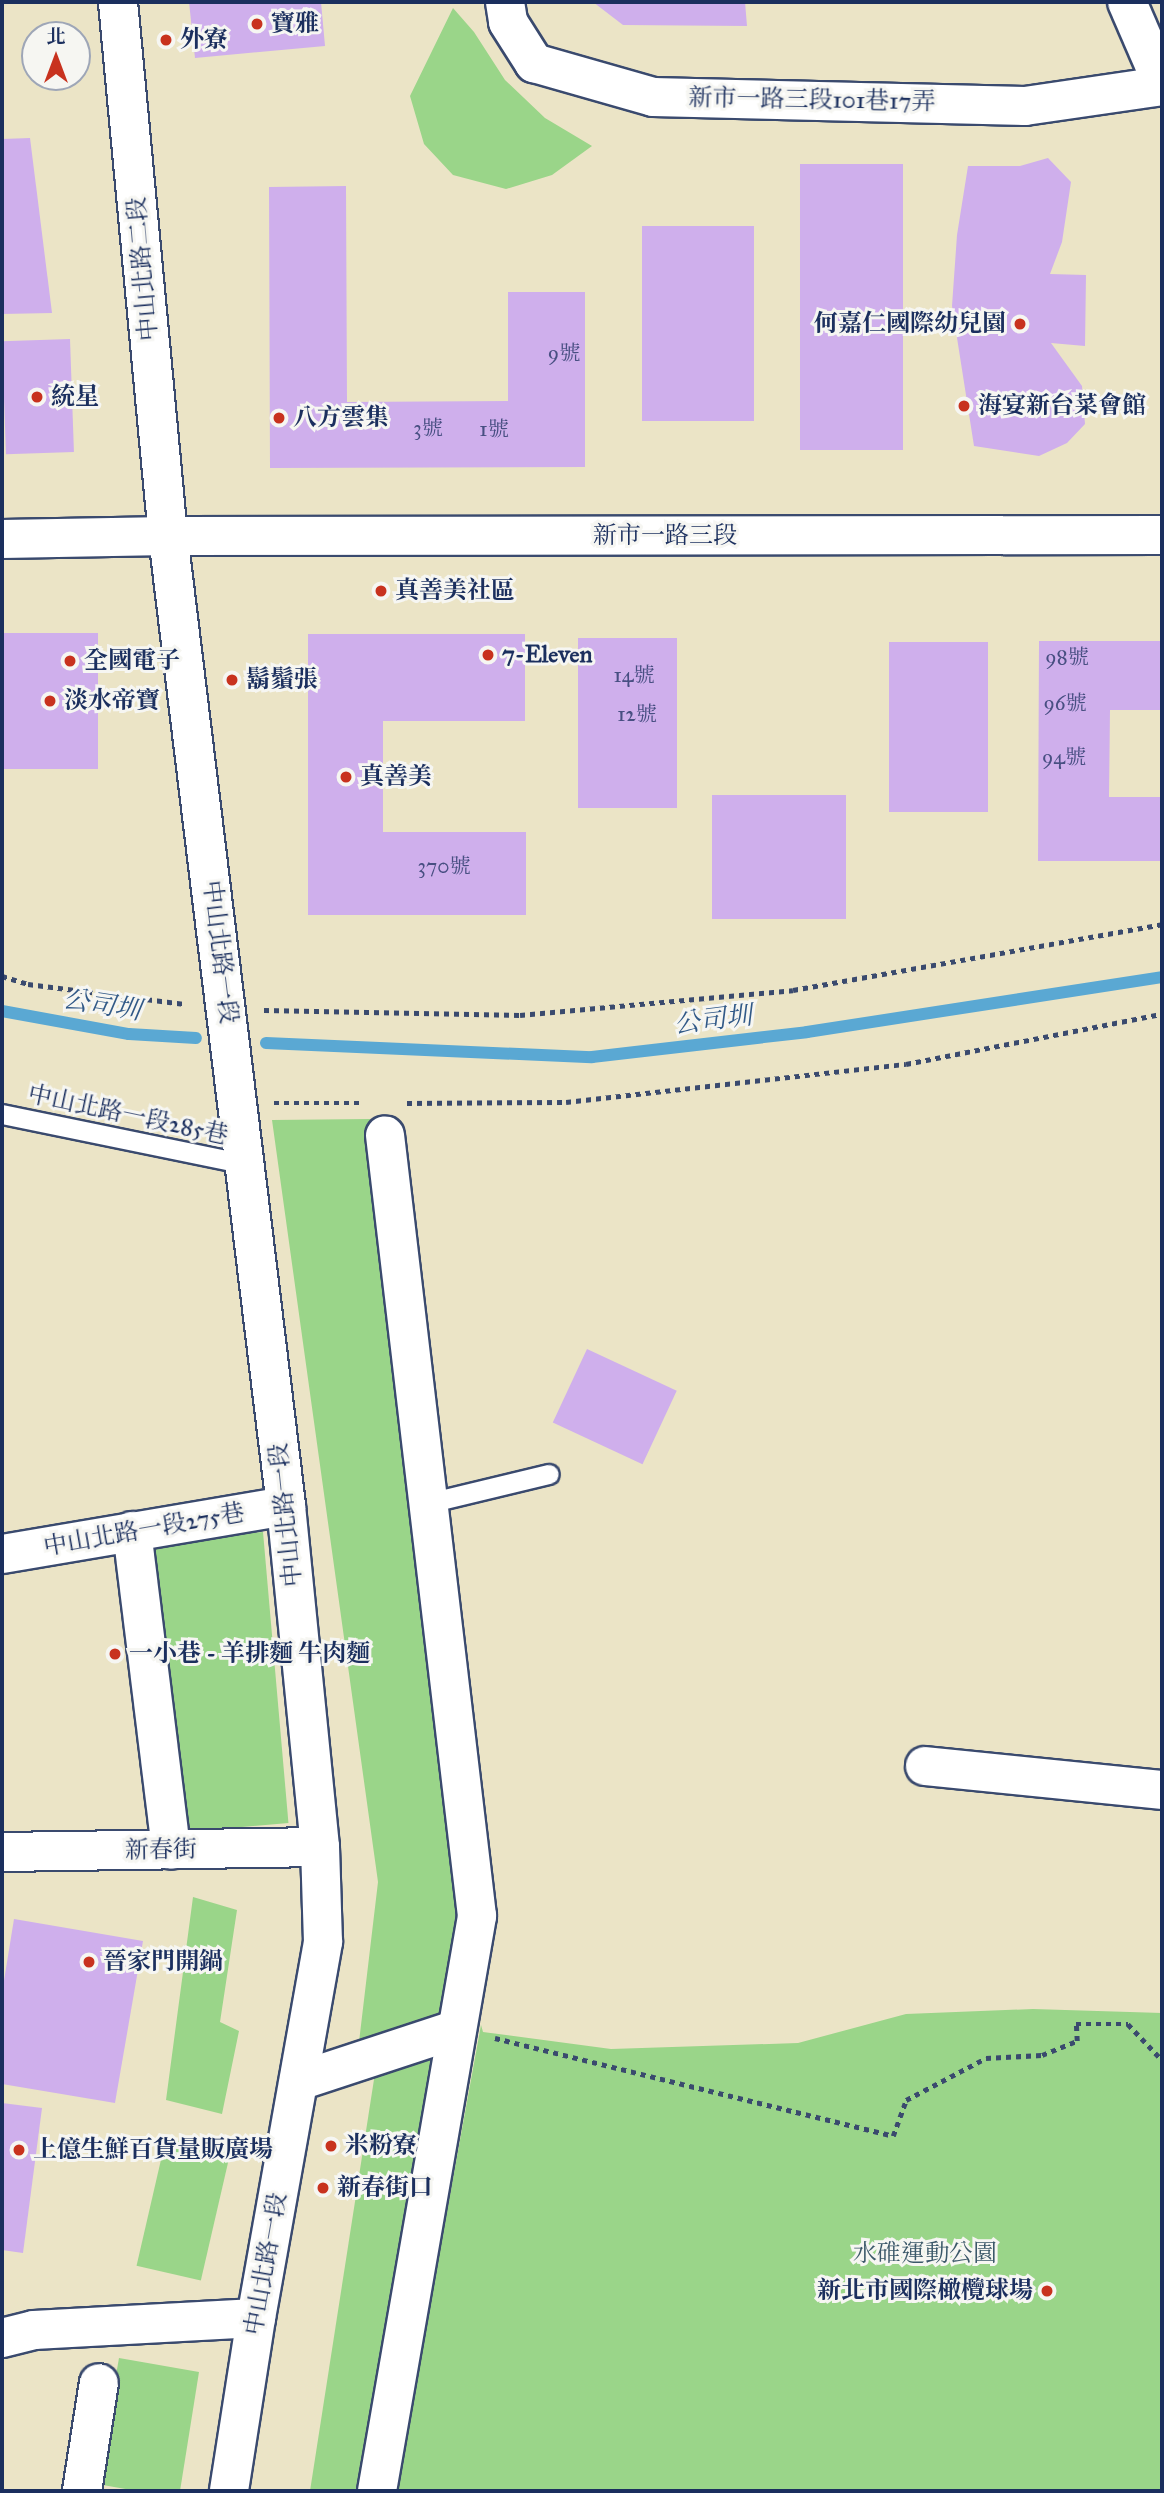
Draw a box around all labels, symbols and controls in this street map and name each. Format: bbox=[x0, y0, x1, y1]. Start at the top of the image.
place label: 寶雅 bbox=[271, 10, 319, 38]
marker: 寶雅 bbox=[249, 16, 265, 32]
north arrow bbox=[21, 21, 91, 91]
text: 北 bbox=[46, 25, 66, 48]
place label: 外寮 bbox=[180, 26, 228, 54]
marker: 外寮 bbox=[158, 32, 174, 48]
street label: 新市一路三段101巷17弄 bbox=[688, 83, 936, 117]
street label: 中山北路二段 bbox=[122, 196, 164, 342]
place label: 何嘉仁國際幼兒園 bbox=[814, 310, 1006, 338]
marker: 何嘉仁國際幼兒園 bbox=[1012, 316, 1028, 332]
house number: 9號 bbox=[548, 340, 580, 366]
place label: 統星 bbox=[51, 383, 99, 411]
marker: 統星 bbox=[29, 389, 45, 405]
place label: 海宴新台菜會館 bbox=[978, 392, 1146, 420]
marker: 海宴新台菜會館 bbox=[956, 398, 972, 414]
place label: 八方雲集 bbox=[293, 404, 389, 432]
marker: 八方雲集 bbox=[271, 410, 287, 426]
house number: 3號 bbox=[413, 415, 443, 441]
house number: 1號 bbox=[479, 416, 509, 442]
street label: 新市一路三段 bbox=[593, 522, 737, 550]
place label: 真善美社區 bbox=[395, 577, 515, 605]
marker: 真善美社區 bbox=[373, 583, 389, 599]
place label: 7-Eleven bbox=[502, 641, 592, 669]
house number: 98號 bbox=[1045, 644, 1089, 670]
place label: 全國電子 bbox=[84, 647, 180, 675]
marker: 7-Eleven bbox=[480, 647, 496, 663]
marker: 全國電子 bbox=[62, 653, 78, 669]
house number: 14號 bbox=[614, 662, 654, 688]
place label: 鬍鬚張 bbox=[246, 666, 318, 694]
marker: 鬍鬚張 bbox=[224, 672, 240, 688]
place label: 淡水帝寶 bbox=[64, 687, 160, 715]
house number: 96號 bbox=[1043, 690, 1087, 716]
marker: 淡水帝寶 bbox=[42, 693, 58, 709]
house number: 12號 bbox=[617, 701, 657, 727]
house number: 94號 bbox=[1042, 744, 1086, 770]
place label: 真善美 bbox=[360, 763, 432, 791]
marker: 真善美 bbox=[338, 769, 354, 785]
house number: 370號 bbox=[418, 853, 470, 879]
street label: 中山北路一段 bbox=[197, 879, 243, 1025]
water label: 公司圳 bbox=[61, 983, 143, 1027]
water label: 公司圳 bbox=[672, 1000, 754, 1040]
street label: 中山北路一段285巷 bbox=[25, 1080, 231, 1150]
street label: 中山北路一段 bbox=[264, 1442, 308, 1588]
street label: 中山北路一段275巷 bbox=[41, 1498, 247, 1562]
place label: 一小巷 - 羊排麵 牛肉麵 bbox=[129, 1640, 370, 1668]
marker: 一小巷 - 羊排麵 牛肉麵 bbox=[107, 1646, 123, 1662]
street label: 新春街 bbox=[125, 1835, 197, 1865]
place label: 晉家門開鍋 bbox=[103, 1948, 223, 1976]
marker: 晉家門開鍋 bbox=[81, 1954, 97, 1970]
place label: 米粉寮 bbox=[345, 2132, 417, 2160]
place label: 上億生鮮百貨量販廣場 bbox=[33, 2136, 273, 2164]
marker: 米粉寮 bbox=[323, 2138, 339, 2154]
marker: 上億生鮮百貨量販廣場 bbox=[11, 2142, 27, 2158]
place label: 新春街口 bbox=[337, 2174, 433, 2202]
marker: 新春街口 bbox=[315, 2180, 331, 2196]
street label: 中山北路一段 bbox=[239, 2191, 293, 2337]
park label: 水碓運動公園 bbox=[853, 2240, 997, 2268]
place label: 新北市國際橄欖球場 bbox=[817, 2277, 1033, 2305]
marker: 新北市國際橄欖球場 bbox=[1039, 2283, 1055, 2299]

